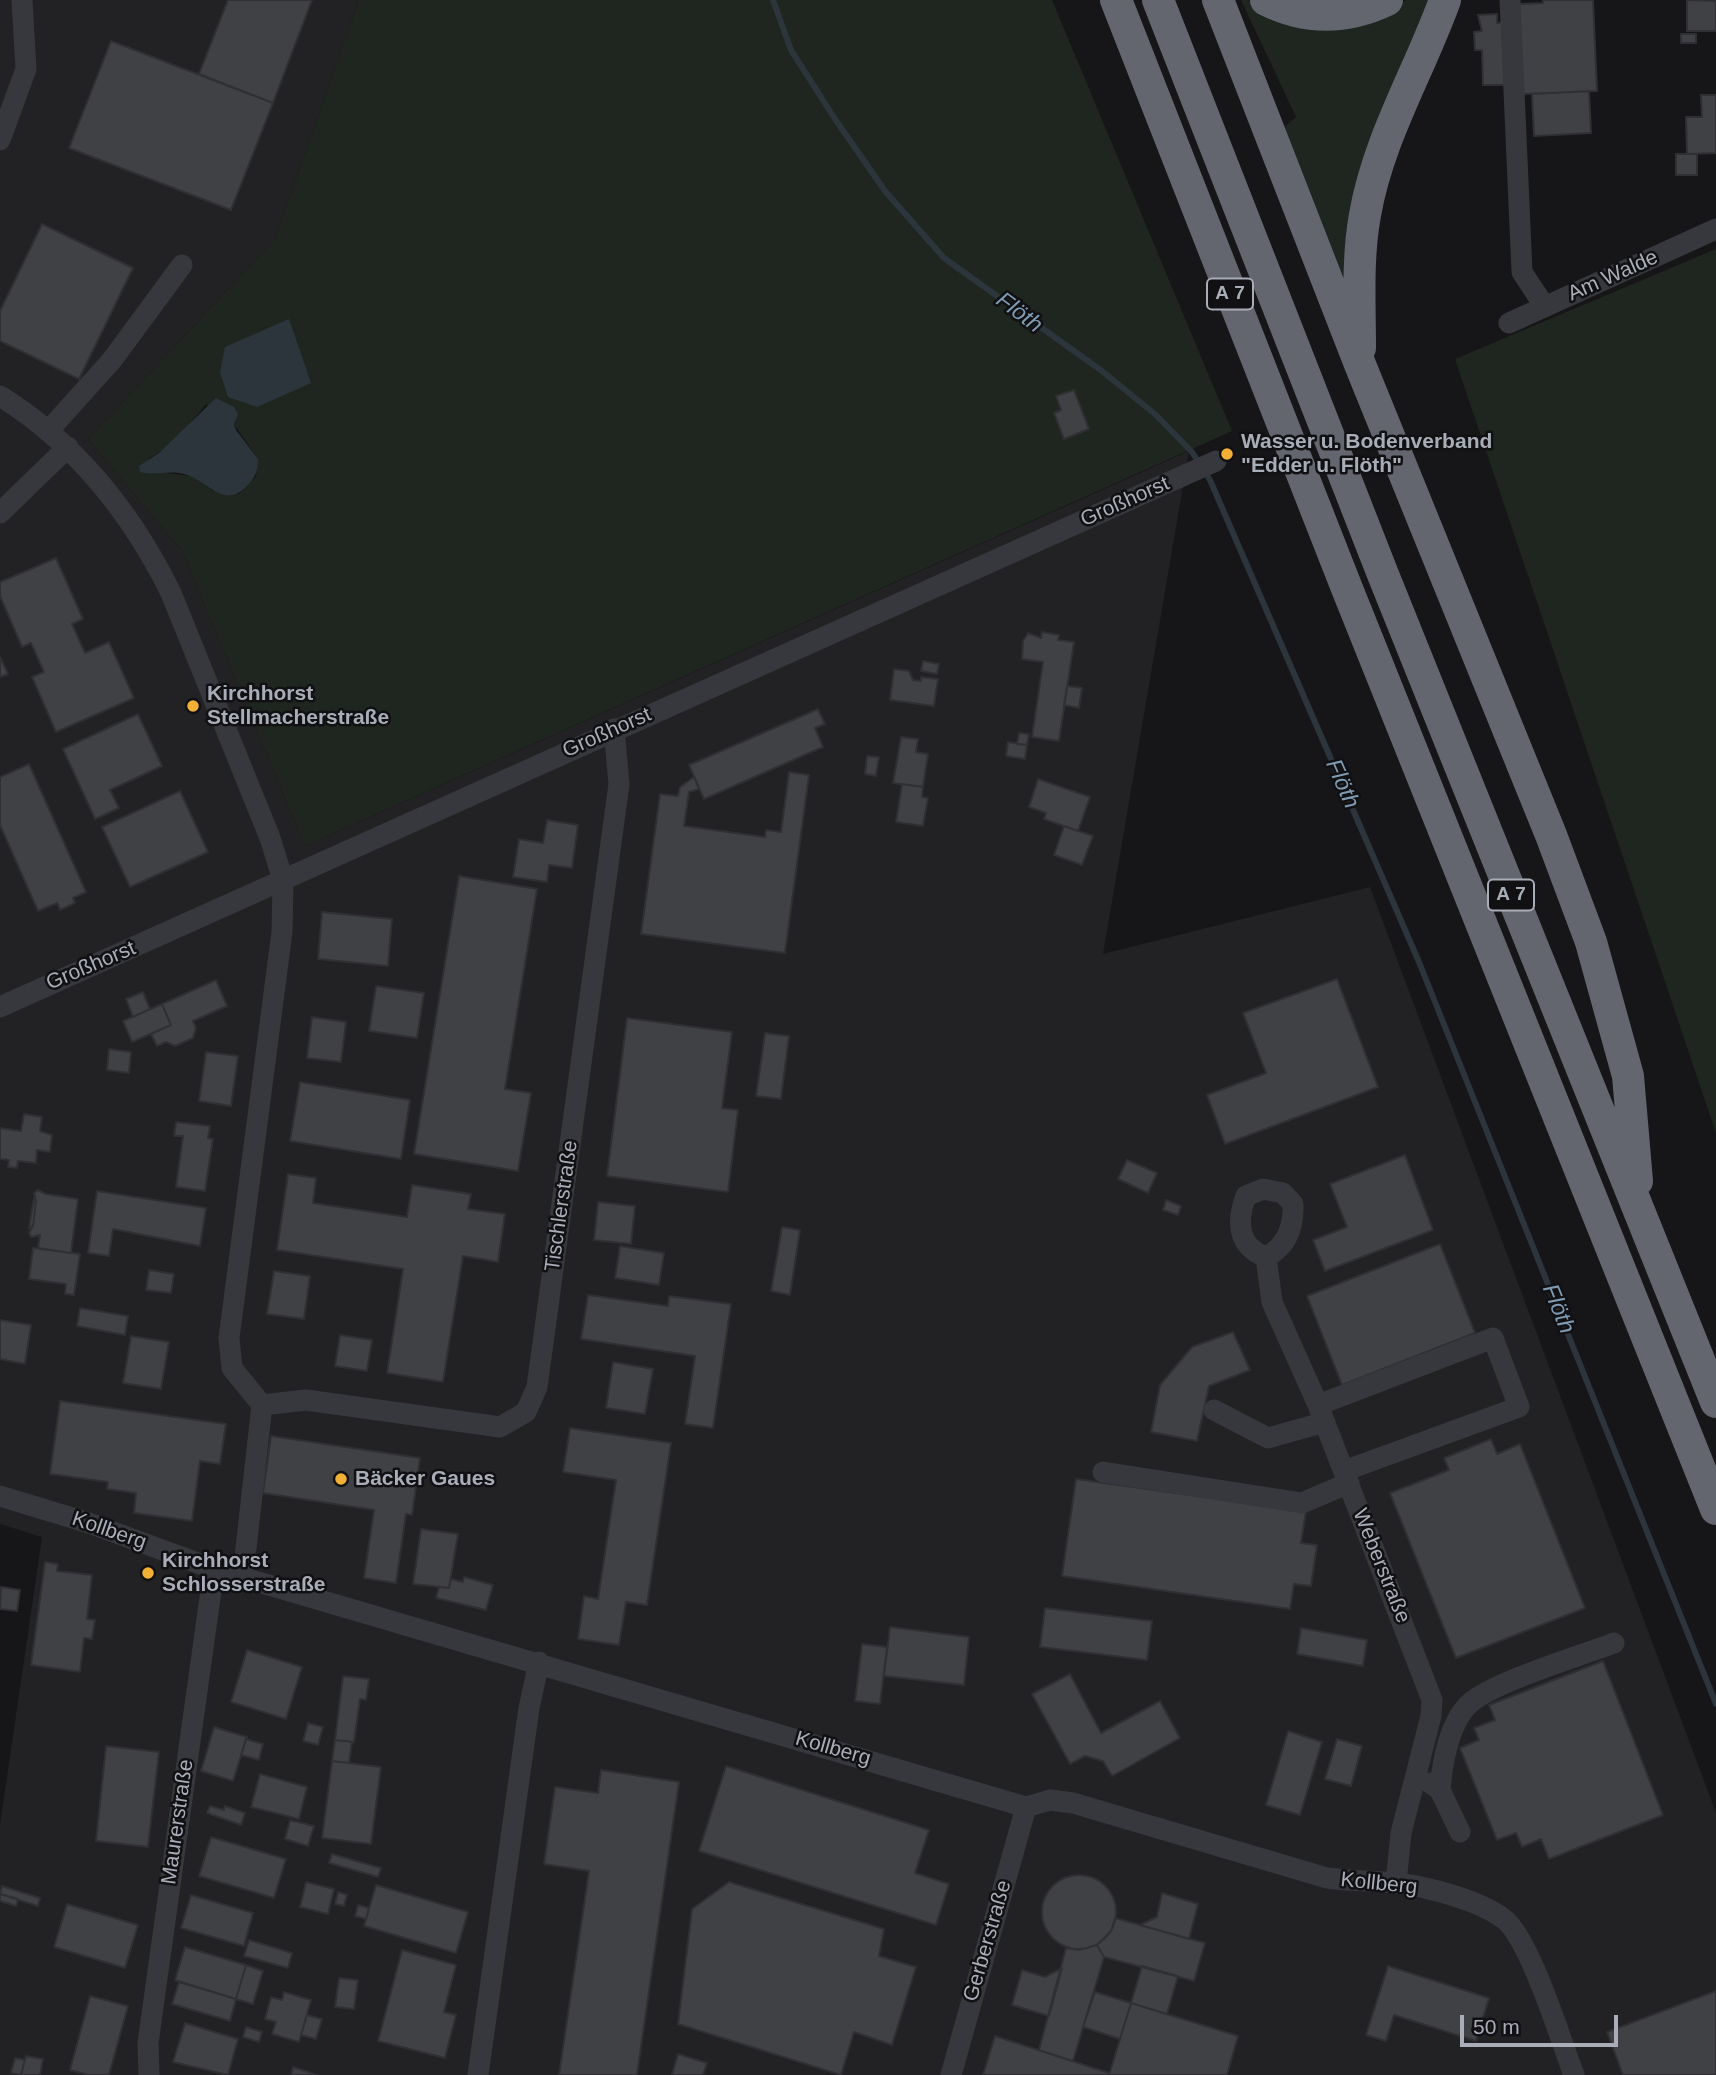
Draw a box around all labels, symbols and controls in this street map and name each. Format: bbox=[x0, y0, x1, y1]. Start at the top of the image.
street label: Am Walde bbox=[1564, 245, 1662, 307]
road number: A 7 bbox=[1207, 278, 1253, 310]
water label: Flöth bbox=[990, 287, 1048, 339]
place label: Wasser u. Bodenverband "Edder u. Flöth" bbox=[1241, 429, 1492, 479]
marker: Wasser u. Bodenverband "Edder u. Flöth" bbox=[1219, 446, 1235, 462]
street label: Großhorst bbox=[1077, 471, 1173, 533]
place label: Kirchhorst Stellmacherstraße bbox=[207, 681, 389, 731]
marker: Kirchhorst Stellmacherstraße bbox=[185, 698, 201, 714]
street label: Großhorst bbox=[559, 702, 655, 764]
water label: Flöth bbox=[1319, 755, 1365, 813]
road number: A 7 bbox=[1488, 880, 1534, 911]
street label: Großhorst bbox=[43, 936, 139, 996]
street label: Tischlerstraße bbox=[540, 1139, 584, 1273]
water label: Flöth bbox=[1536, 1280, 1580, 1338]
place label: Bäcker Gaues bbox=[355, 1466, 495, 1492]
marker: Bäcker Gaues bbox=[333, 1471, 349, 1487]
street label: Weberstraße bbox=[1347, 1505, 1415, 1627]
street label: Kollberg bbox=[68, 1507, 150, 1555]
place label: Kirchhorst Schlosserstraße bbox=[162, 1548, 325, 1598]
marker: Kirchhorst Schlosserstraße bbox=[140, 1565, 156, 1581]
street label: Kollberg bbox=[792, 1726, 874, 1772]
street label: Maurerstraße bbox=[157, 1758, 199, 1886]
street label: Kollberg bbox=[1339, 1867, 1419, 1901]
street label: Gerberstraße bbox=[959, 1878, 1017, 2004]
scale bar bbox=[1464, 2002, 1622, 2046]
text: 50 m bbox=[1473, 2015, 1520, 2038]

